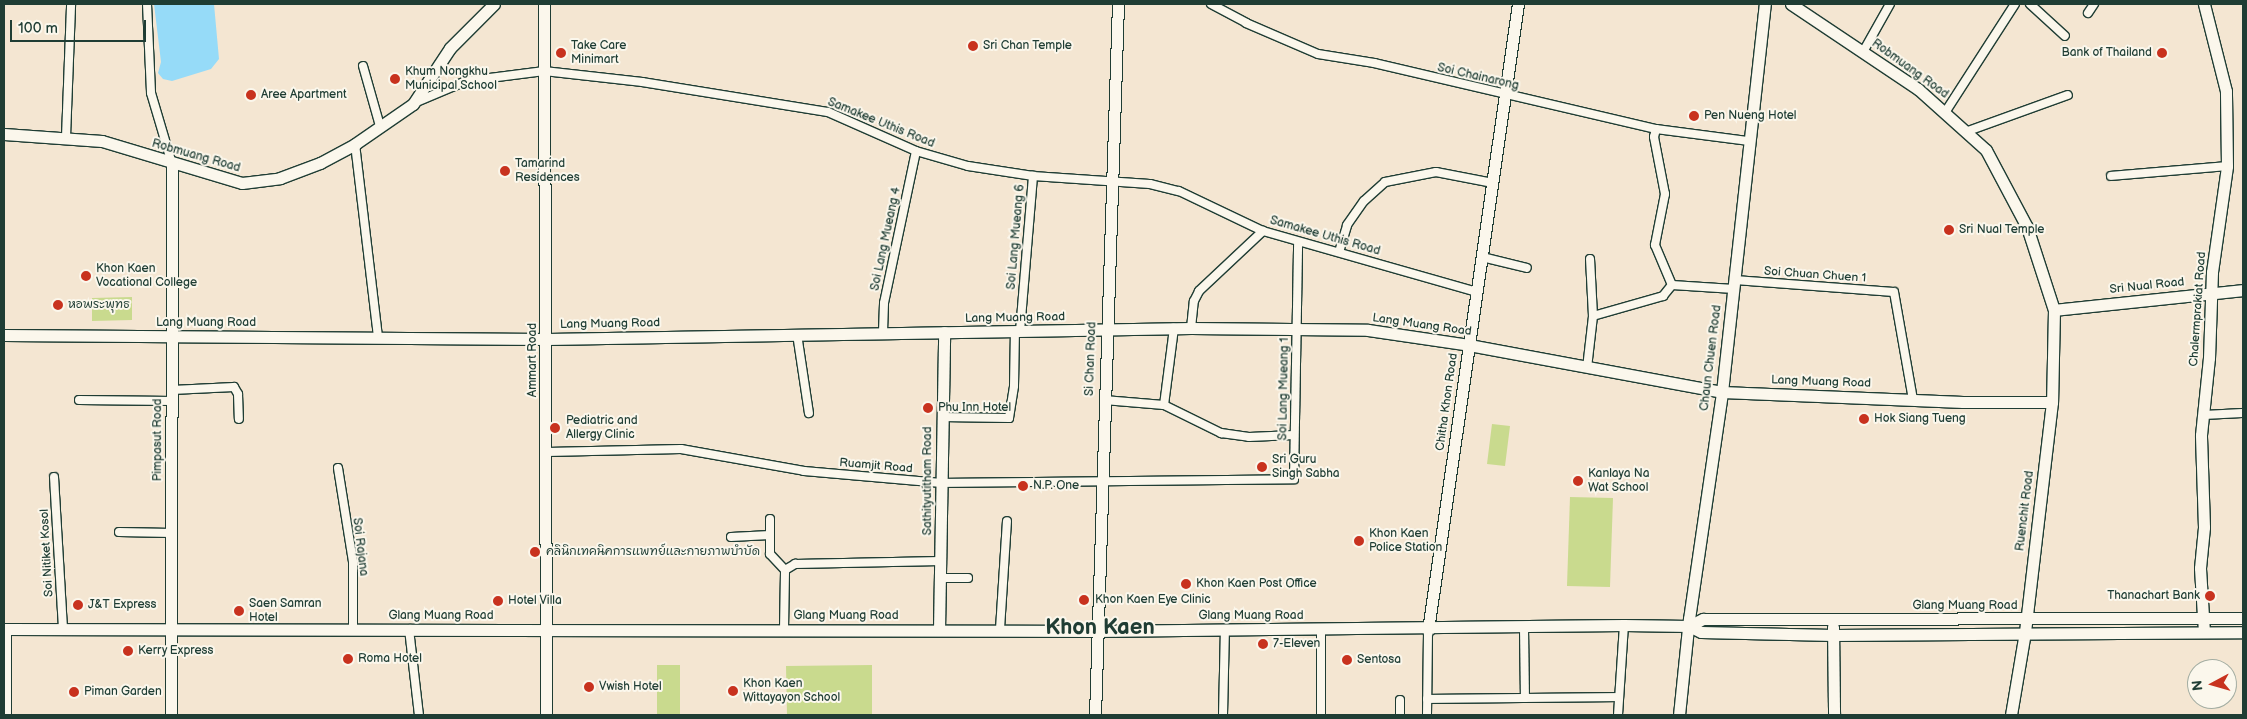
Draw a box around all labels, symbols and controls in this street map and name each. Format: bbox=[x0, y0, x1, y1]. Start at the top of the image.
scale bar bbox=[12, 10, 149, 42]
text: 100 m bbox=[18, 19, 58, 38]
street label: Robmuang Road bbox=[1869, 36, 1951, 102]
place label: Take Care Minimart bbox=[571, 39, 626, 67]
place label: Sri Chan Temple bbox=[983, 39, 1072, 53]
marker: Sri Chan Temple bbox=[967, 40, 979, 52]
place label: Bank of Thailand bbox=[2061, 46, 2152, 60]
marker: Take Care Minimart bbox=[555, 47, 567, 59]
marker: Bank of Thailand bbox=[2156, 47, 2168, 59]
street label: Soi Chainarong bbox=[1436, 61, 1520, 93]
place label: Khum Nongkhu Municipal School bbox=[405, 65, 497, 93]
marker: Khum Nongkhu Municipal School bbox=[389, 73, 401, 85]
place label: Aree Apartment bbox=[261, 88, 347, 102]
marker: Aree Apartment bbox=[245, 89, 257, 101]
street label: Samakee Uthis Road bbox=[825, 95, 937, 151]
place label: Pen Nueng Hotel bbox=[1704, 109, 1797, 123]
marker: Pen Nueng Hotel bbox=[1688, 110, 1700, 122]
street label: Robmuang Road bbox=[150, 136, 242, 176]
place label: Tamarind Residences bbox=[515, 157, 580, 185]
marker: Tamarind Residences bbox=[499, 165, 511, 177]
street label: Soi Lang Mueang 6 bbox=[1004, 184, 1028, 290]
street label: Soi Lang Mueang 4 bbox=[868, 186, 904, 292]
street label: Samakee Uthis Road bbox=[1268, 213, 1382, 259]
place label: Sri Nual Temple bbox=[1959, 223, 2045, 237]
marker: Sri Nual Temple bbox=[1943, 224, 1955, 236]
street label: Chalermprakiat Road bbox=[2187, 251, 2209, 367]
place label: Khon Kaen Vocational College bbox=[96, 262, 197, 290]
street label: Soi Chuan Chuen 1 bbox=[1763, 264, 1867, 286]
marker: Khon Kaen Vocational College bbox=[80, 270, 92, 282]
street label: Sri Nual Road bbox=[2109, 275, 2185, 297]
place label: หอพระพุทธ bbox=[68, 298, 130, 312]
marker: หอพระพุทธ bbox=[52, 299, 64, 311]
street label: Chaun Chuen Road bbox=[1697, 304, 1725, 412]
street label: Lang Muang Road bbox=[965, 310, 1065, 326]
street label: Lang Muang Road bbox=[1371, 311, 1473, 339]
street label: Lang Muang Road bbox=[156, 316, 256, 330]
street label: Lang Muang Road bbox=[560, 316, 660, 332]
street label: Si Chan Road bbox=[1083, 322, 1099, 396]
street label: Ammart Road bbox=[526, 323, 540, 397]
street label: Soi Lang Mueang 1 bbox=[1276, 337, 1292, 441]
street label: Chitha Khon Road bbox=[1433, 352, 1461, 452]
street label: Lang Muang Road bbox=[1771, 373, 1871, 391]
street label: Pimpasut Road bbox=[151, 399, 165, 481]
place label: Phu Inn Hotel bbox=[938, 401, 1011, 415]
marker: Phu Inn Hotel bbox=[922, 402, 934, 414]
place label: Hok Siang Tueng bbox=[1874, 412, 1966, 426]
marker: Hok Siang Tueng bbox=[1858, 413, 1870, 425]
place label: Pediatric and Allergy Clinic bbox=[566, 414, 638, 442]
marker: Pediatric and Allergy Clinic bbox=[548, 421, 562, 435]
street label: Sathityutitham Road bbox=[921, 427, 935, 535]
place label: Sri Guru Singh Sabha bbox=[1272, 453, 1340, 481]
street label: Ruamjit Road bbox=[839, 456, 913, 476]
marker: Sri Guru Singh Sabha bbox=[1256, 461, 1268, 473]
place label: Kanlaya Na Wat School bbox=[1588, 467, 1649, 495]
street label: Ruenchit Road bbox=[2013, 470, 2037, 552]
marker: Kanlaya Na Wat School bbox=[1572, 475, 1584, 487]
place label: N.P. One bbox=[1033, 479, 1079, 493]
marker: N.P. One bbox=[1017, 480, 1029, 492]
street label: Soi Nitiket Kosol bbox=[38, 509, 56, 597]
street label: Soi Rajana bbox=[349, 517, 371, 577]
place label: Khon Kaen Police Station bbox=[1369, 527, 1443, 555]
marker: Khon Kaen Police Station bbox=[1353, 535, 1365, 547]
marker: คลินิกเทคนิคการแพทย์และกายภาพบำบัด bbox=[528, 545, 542, 559]
place label: คลินิกเทคนิคการแพทย์และกายภาพบำบัด bbox=[546, 545, 760, 559]
place label: Khon Kaen Post Office bbox=[1196, 577, 1317, 591]
marker: Khon Kaen Post Office bbox=[1180, 578, 1192, 590]
place label: Thanachart Bank bbox=[2107, 589, 2200, 603]
marker: Thanachart Bank bbox=[2204, 590, 2216, 602]
marker: Khon Kaen Eye Clinic bbox=[1077, 593, 1091, 607]
place label: Khon Kaen Eye Clinic bbox=[1095, 593, 1211, 607]
place label: Hotel Villa bbox=[508, 594, 562, 608]
marker: Hotel Villa bbox=[492, 595, 504, 607]
place label: Saen Samran Hotel bbox=[249, 597, 322, 625]
place label: J&T Express bbox=[88, 598, 156, 612]
marker: J&T Express bbox=[72, 599, 84, 611]
street label: Glang Muang Road bbox=[1912, 599, 2018, 613]
marker: Saen Samran Hotel bbox=[233, 605, 245, 617]
street label: Glang Muang Road bbox=[388, 609, 494, 623]
street label: Glang Muang Road bbox=[793, 609, 899, 623]
street label: Glang Muang Road bbox=[1198, 609, 1304, 623]
district label: Khon Kaen bbox=[1045, 615, 1155, 641]
place label: 7-Eleven bbox=[1273, 637, 1320, 651]
marker: 7-Eleven bbox=[1257, 638, 1269, 650]
place label: Kerry Express bbox=[138, 644, 214, 658]
marker: Kerry Express bbox=[122, 645, 134, 657]
place label: Roma Hotel bbox=[358, 652, 422, 666]
marker: Roma Hotel bbox=[342, 653, 354, 665]
place label: Sentosa bbox=[1357, 653, 1401, 667]
marker: Sentosa bbox=[1341, 654, 1353, 666]
north arrow bbox=[2187, 659, 2237, 709]
place label: Khon Kaen Wittayayon School bbox=[743, 677, 840, 705]
text: N bbox=[2189, 679, 2207, 692]
place label: Vwish Hotel bbox=[599, 680, 662, 694]
marker: Vwish Hotel bbox=[583, 681, 595, 693]
place label: Piman Garden bbox=[84, 685, 162, 699]
marker: Khon Kaen Wittayayon School bbox=[727, 685, 739, 697]
marker: Piman Garden bbox=[68, 686, 80, 698]

